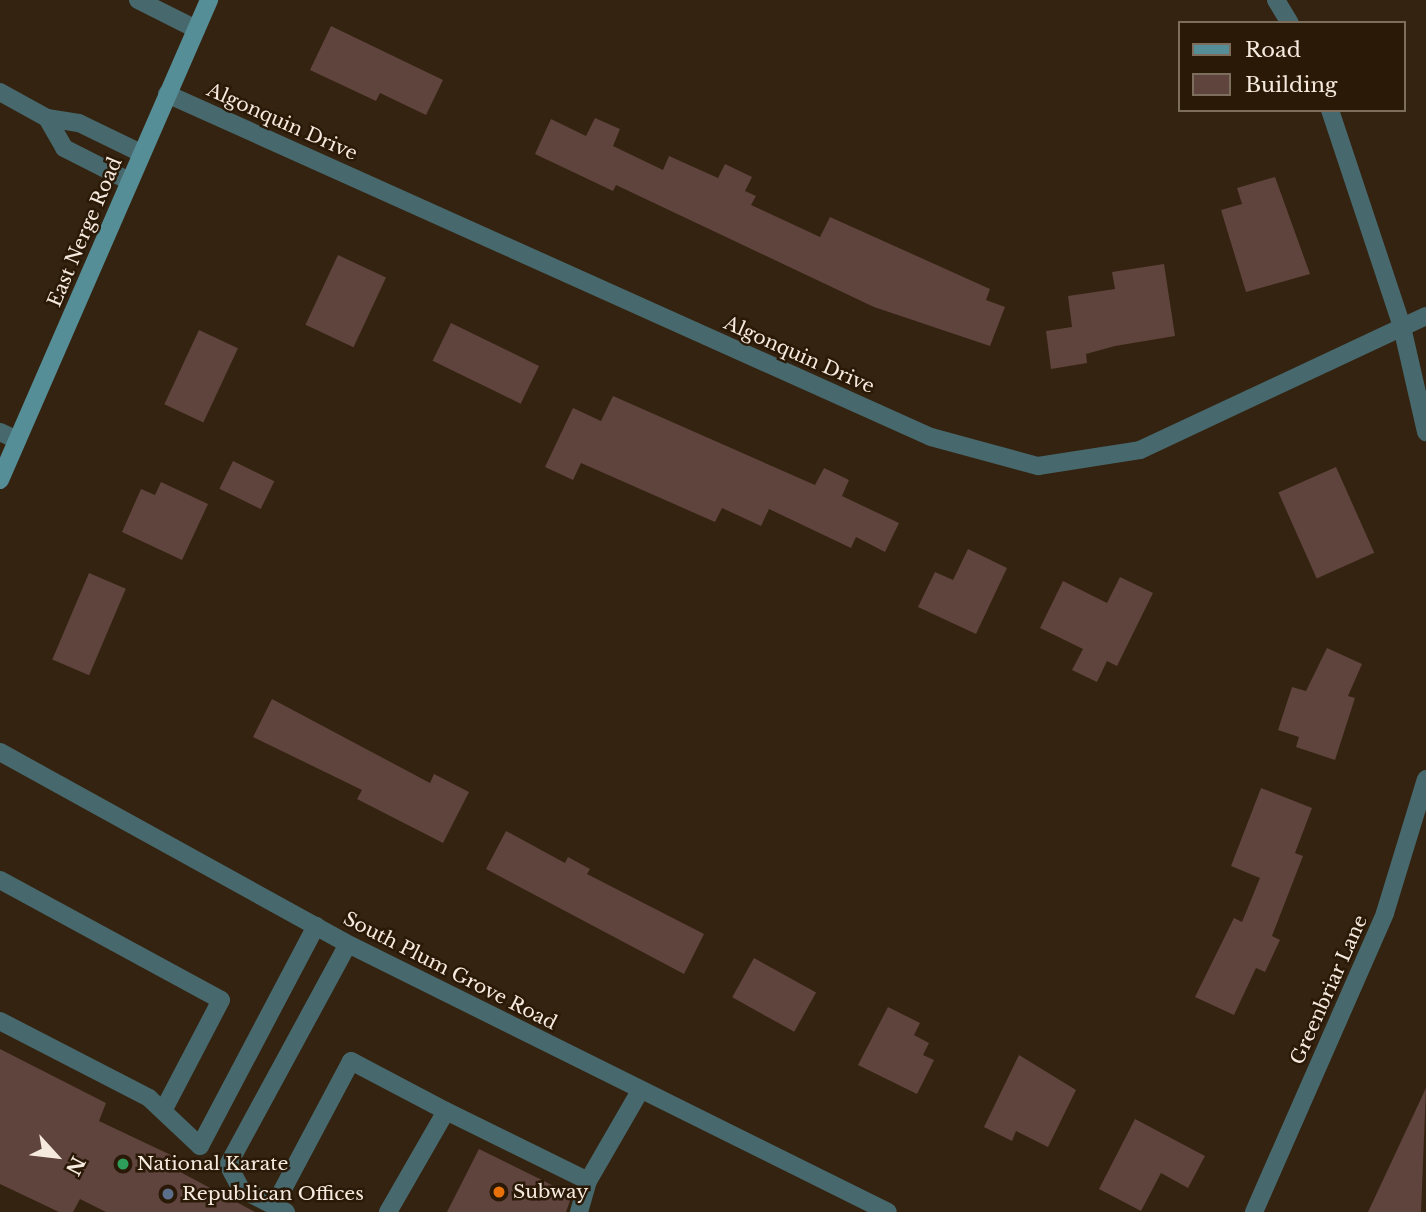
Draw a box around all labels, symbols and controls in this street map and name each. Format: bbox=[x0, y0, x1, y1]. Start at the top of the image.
legend bbox=[1178, 21, 1405, 112]
text: Road bbox=[1245, 37, 1301, 63]
text: Building bbox=[1245, 72, 1337, 98]
street label: Algonquin Drive bbox=[203, 79, 361, 165]
street label: East Nerge Road bbox=[43, 154, 127, 310]
street label: Algonquin Drive bbox=[720, 312, 878, 398]
street label: South Plum Grove Road bbox=[340, 907, 560, 1035]
street label: Greenbriar Lane bbox=[1286, 912, 1372, 1068]
north arrow bbox=[21, 1121, 91, 1191]
text: N bbox=[61, 1153, 89, 1179]
place label: National Karate bbox=[137, 1153, 288, 1175]
marker: National Karate bbox=[115, 1156, 131, 1172]
place label: Subway bbox=[513, 1181, 588, 1203]
place label: Republican Offices bbox=[182, 1183, 364, 1205]
marker: Subway bbox=[491, 1184, 507, 1200]
marker: Republican Offices bbox=[160, 1186, 176, 1202]

